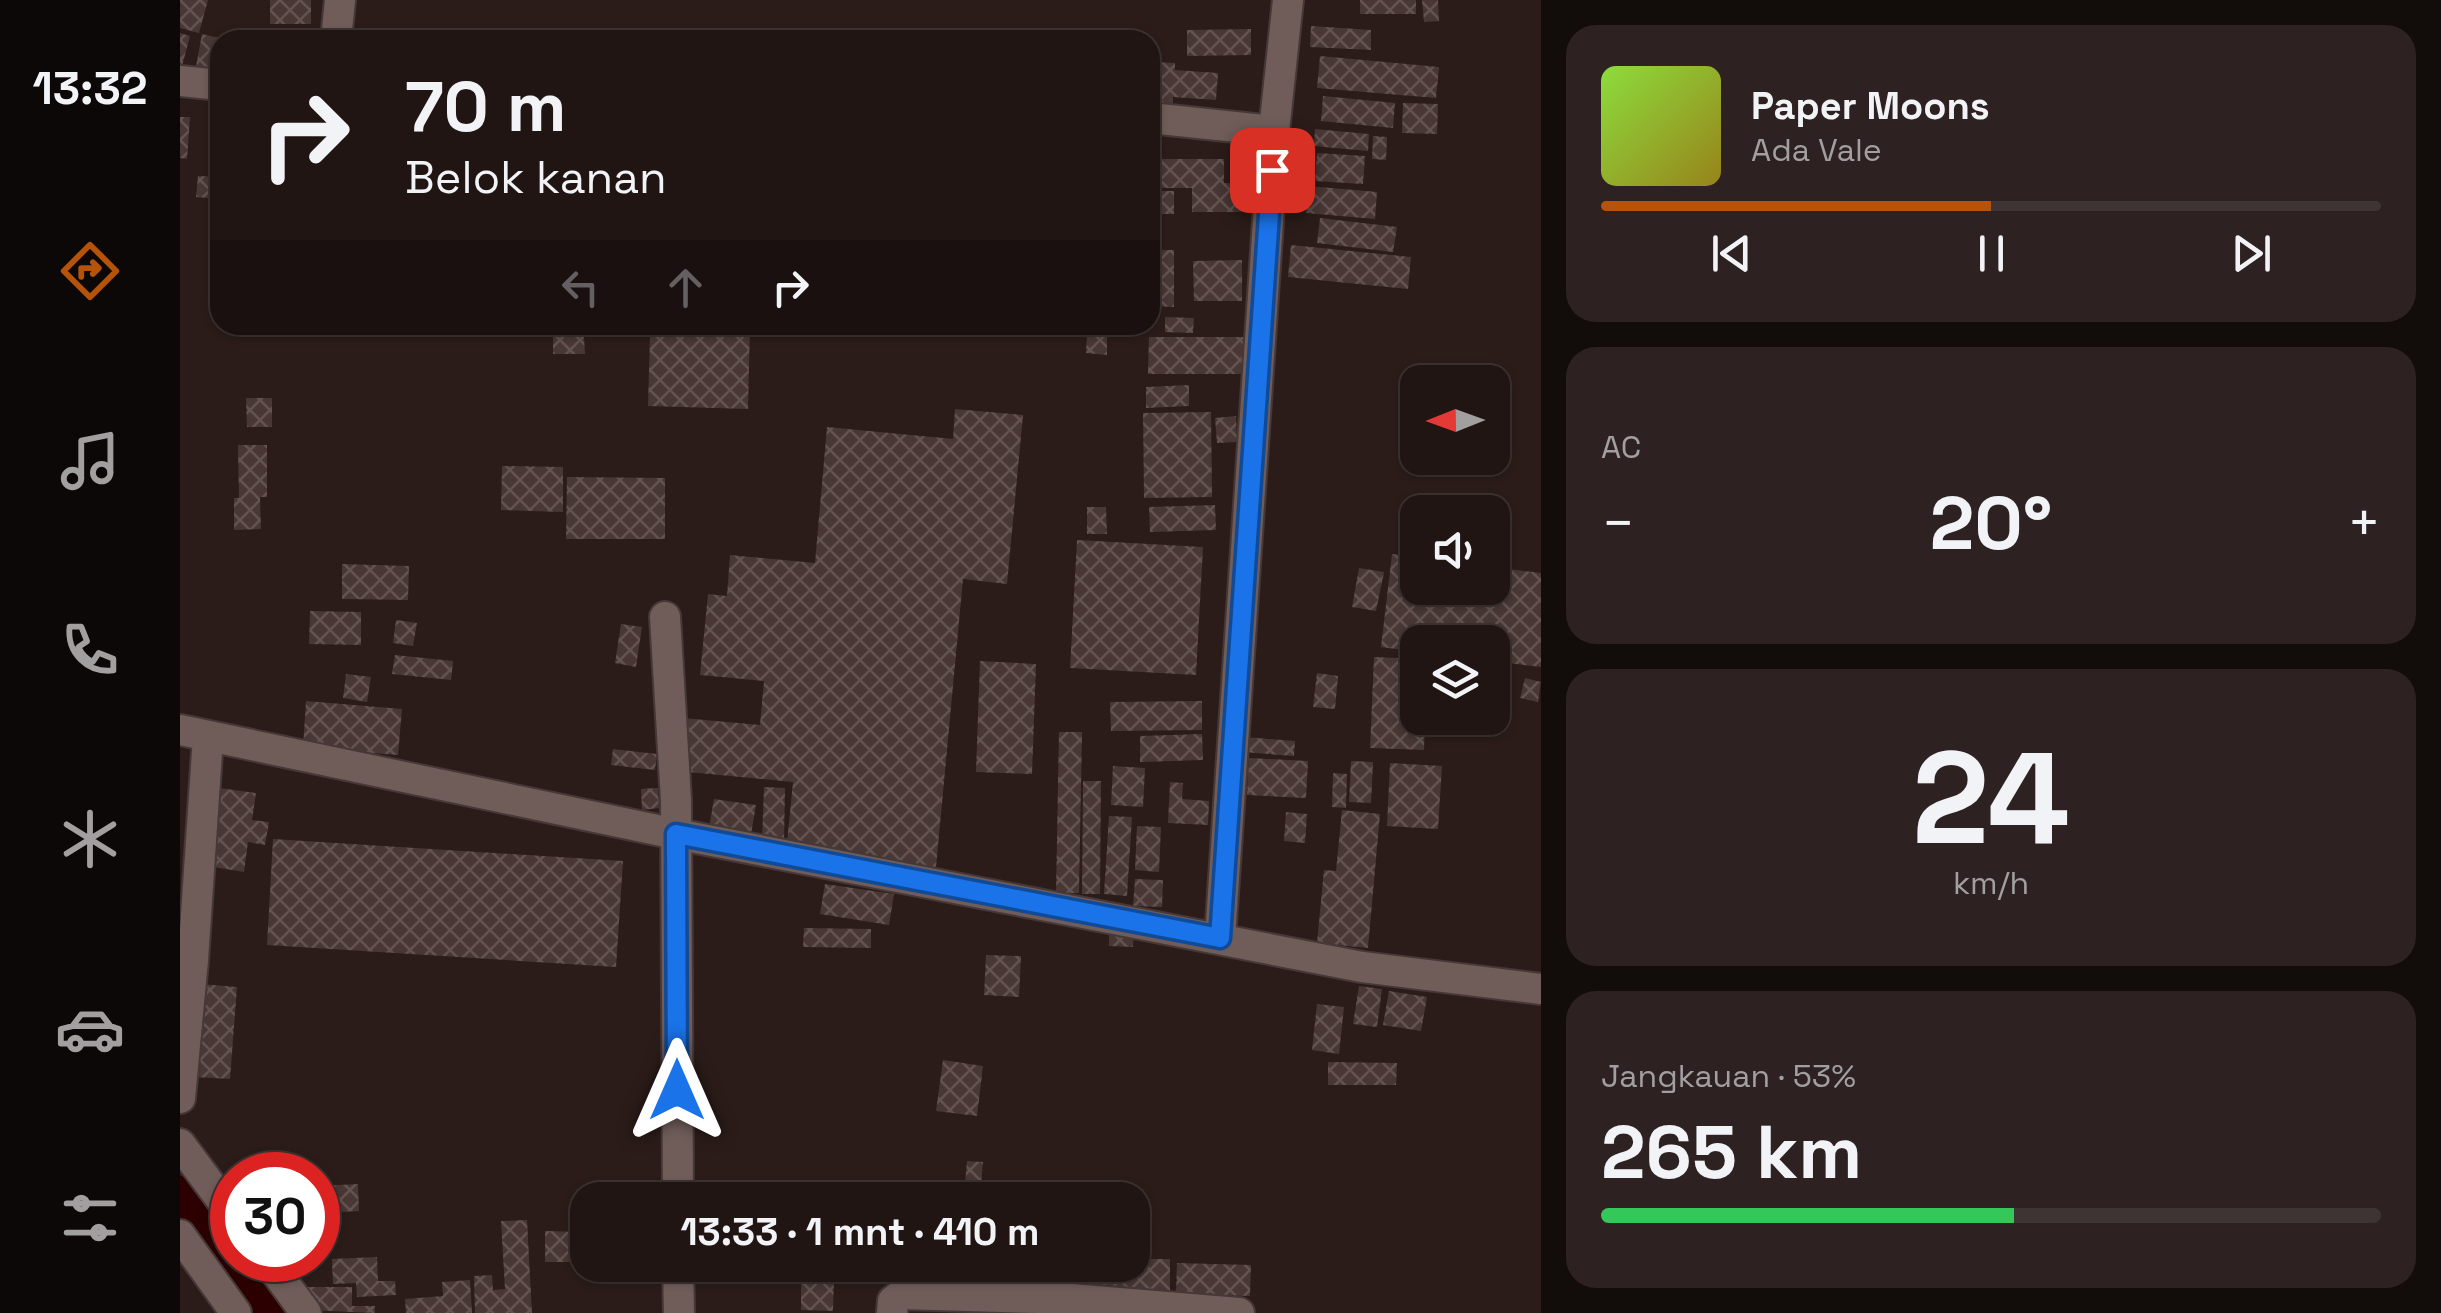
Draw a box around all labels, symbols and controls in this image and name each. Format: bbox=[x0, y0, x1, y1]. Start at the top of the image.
text: 13:32 bbox=[32, 60, 148, 117]
text: 70 m bbox=[405, 62, 566, 151]
icon: right bbox=[240, 70, 370, 200]
text: Paper Moons bbox=[1751, 82, 1990, 130]
pin bbox=[1230, 128, 1315, 213]
text: Ada Vale bbox=[1751, 130, 1882, 170]
icon: arrive bbox=[1245, 143, 1300, 198]
text: Belok kanan bbox=[405, 149, 667, 206]
icon: previous bbox=[1704, 226, 1759, 281]
icon: pause bbox=[1964, 226, 2019, 281]
icon: next bbox=[2224, 226, 2279, 281]
icon: directions bbox=[55, 236, 125, 306]
icon: left bbox=[553, 260, 608, 315]
icon: ahead bbox=[658, 260, 713, 315]
icon: right bbox=[763, 260, 818, 315]
north arrow bbox=[1400, 365, 1510, 475]
map controls bbox=[1400, 365, 1510, 735]
icon: music bbox=[55, 426, 125, 496]
text: AC bbox=[1601, 427, 1641, 467]
text: 20° bbox=[1930, 475, 2052, 571]
text: − bbox=[1601, 488, 1635, 558]
text: + bbox=[2347, 488, 2381, 558]
button: sound bbox=[1400, 495, 1510, 605]
icon: phone bbox=[55, 615, 125, 685]
button: layers bbox=[1400, 625, 1510, 735]
text: 24 bbox=[1912, 715, 2070, 881]
icon: climate bbox=[55, 804, 125, 874]
text: km/h bbox=[1953, 863, 2029, 903]
icon: car bbox=[55, 994, 125, 1064]
position arrow bbox=[625, 1038, 729, 1142]
text: Jangkauan · 53% bbox=[1601, 1056, 1856, 1096]
text: 265 km bbox=[1601, 1104, 1862, 1200]
speed limit sign: 30 bbox=[210, 1152, 340, 1282]
icon: filters bbox=[55, 1183, 125, 1253]
text: 13:33 · 1 mnt · 410 m bbox=[680, 1208, 1040, 1256]

